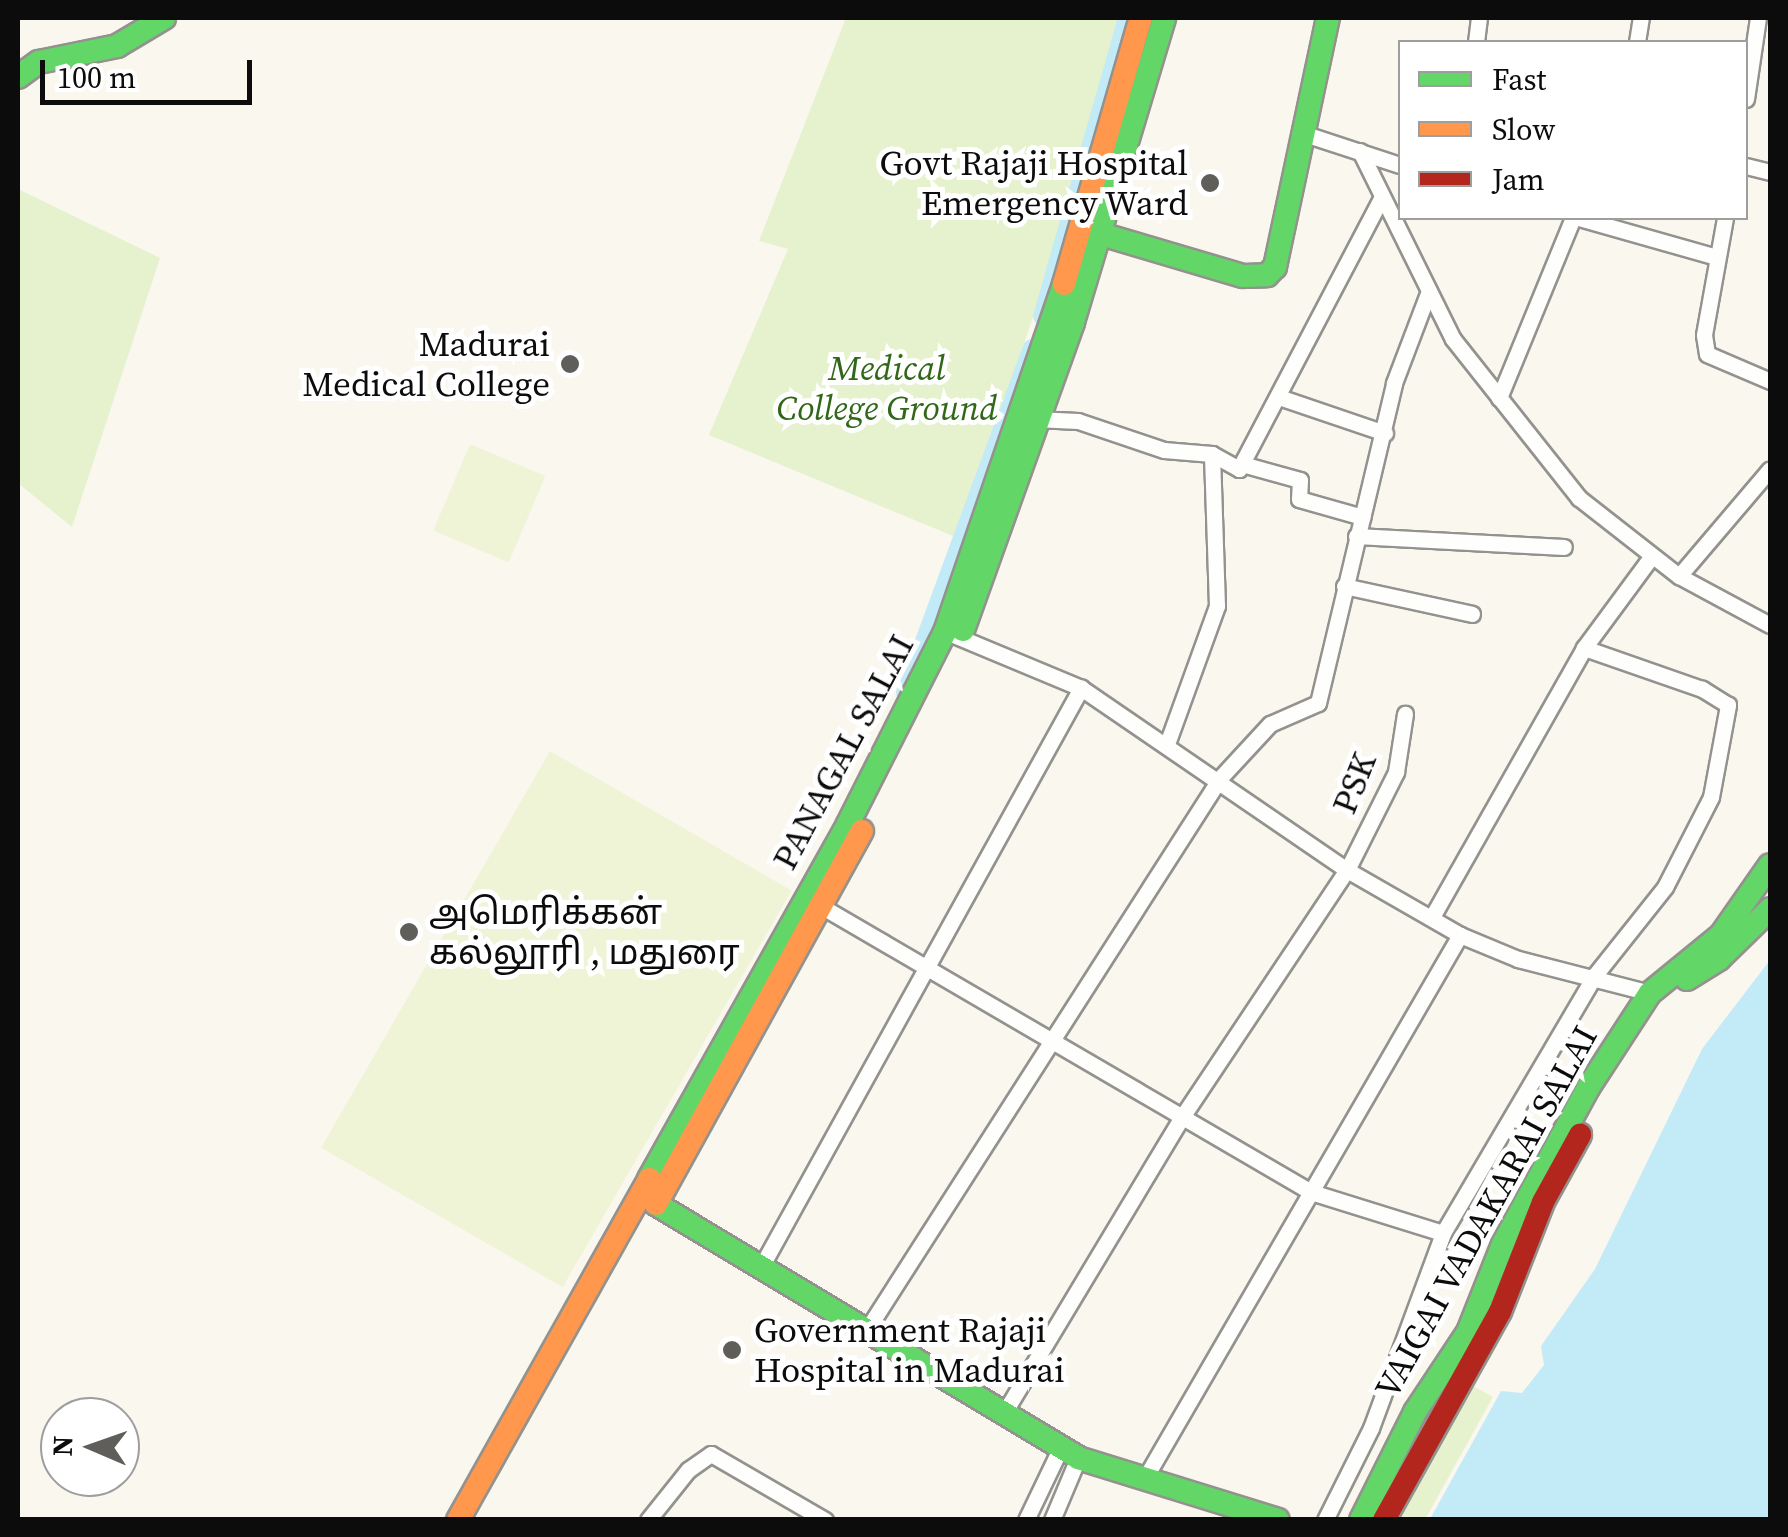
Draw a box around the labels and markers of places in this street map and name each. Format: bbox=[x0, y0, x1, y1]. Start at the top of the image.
place label: Govt Rajaji Hospital Emergency Ward bbox=[880, 142, 1188, 224]
marker: Govt Rajaji Hospital Emergency Ward bbox=[1197, 170, 1223, 196]
place label: Madurai Medical College bbox=[302, 323, 550, 405]
marker: Madurai Medical College bbox=[559, 353, 581, 375]
place label: அமெரிக்கன் கல்லூரி , மதுரை bbox=[429, 891, 740, 973]
marker: அமெரிக்கன் கல்லூரி , மதுரை bbox=[398, 921, 420, 943]
place label: Government Rajaji Hospital in Madurai bbox=[754, 1309, 1065, 1391]
marker: Government Rajaji Hospital in Madurai bbox=[719, 1337, 745, 1363]

